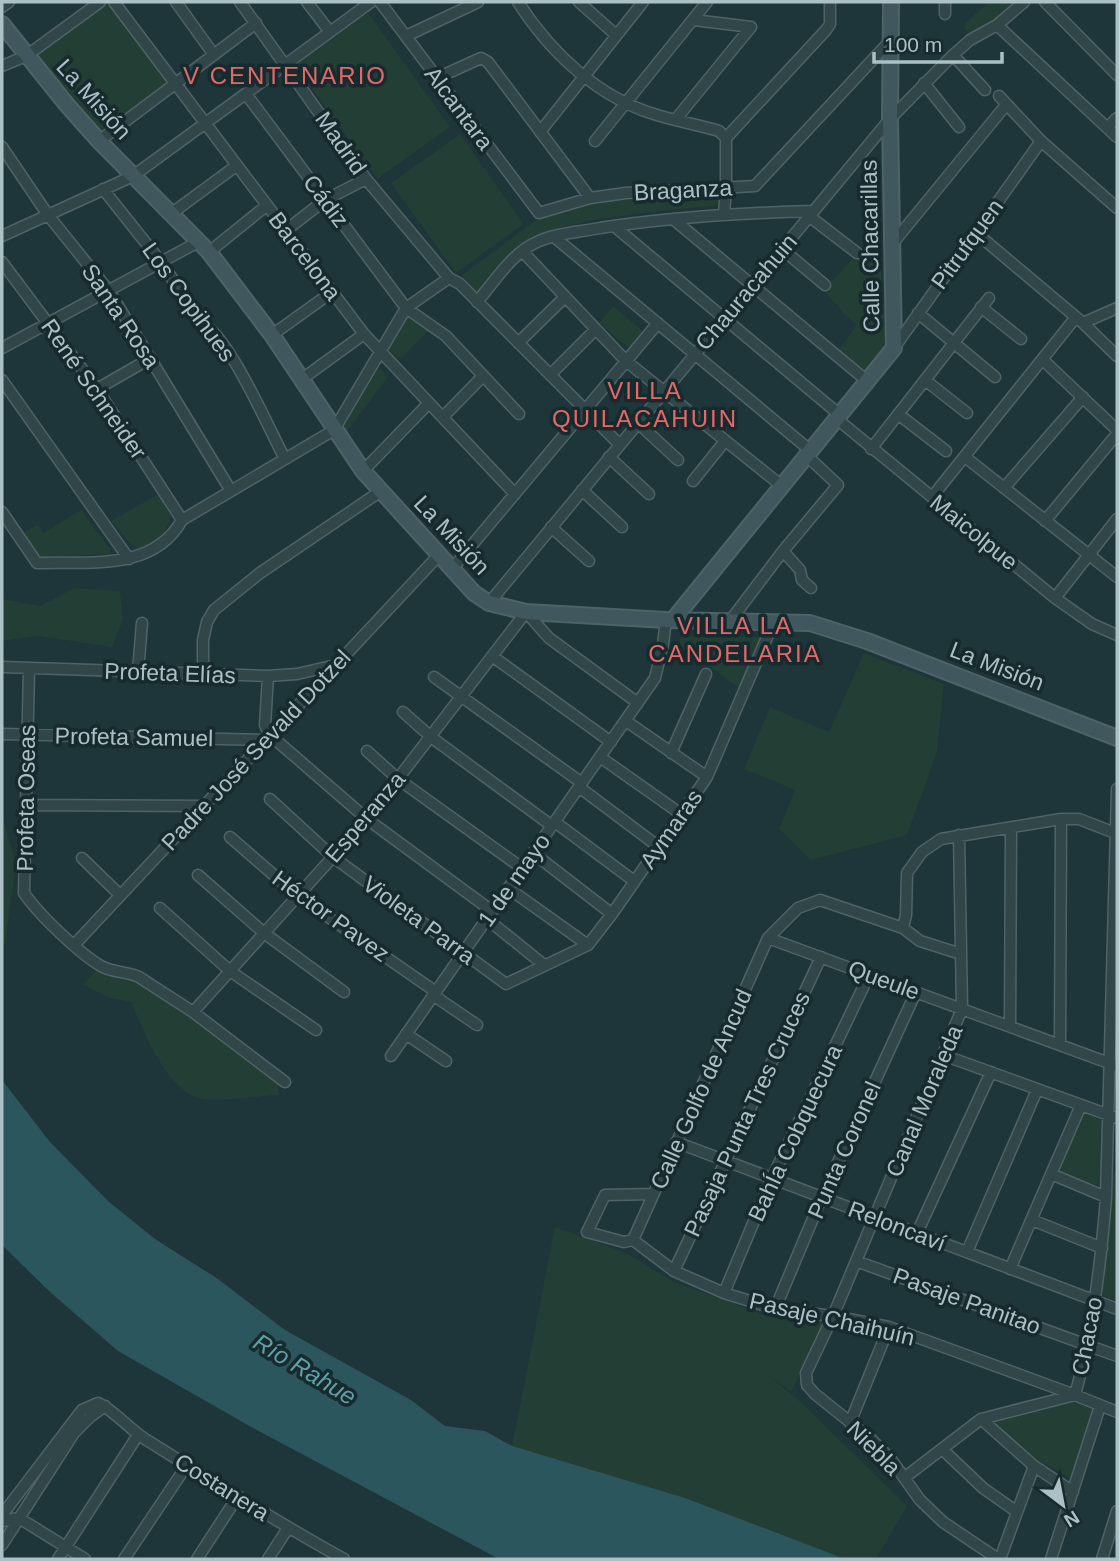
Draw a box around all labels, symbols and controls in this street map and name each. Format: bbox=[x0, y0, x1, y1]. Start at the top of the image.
scale bar bbox=[874, 21, 1002, 65]
text: 100 m bbox=[884, 33, 942, 56]
street label: La Misión bbox=[51, 54, 137, 144]
street label: Alcantara bbox=[419, 61, 499, 155]
district label: V CENTENARIO bbox=[183, 62, 387, 89]
street label: Madrid bbox=[310, 107, 372, 179]
street label: Calle Chacarillas bbox=[855, 159, 885, 333]
street label: Cádiz bbox=[298, 170, 354, 232]
street label: Braganza bbox=[633, 174, 733, 206]
street label: Pitrufquen bbox=[926, 194, 1008, 294]
street label: Barcelona bbox=[263, 207, 347, 305]
street label: Chauracahuin bbox=[690, 229, 802, 355]
street label: Los Copihues bbox=[137, 237, 241, 367]
street label: Santa Rosa bbox=[77, 259, 165, 373]
street label: René Schneider bbox=[36, 314, 152, 464]
district label: VILLA QUILACAHUIN bbox=[552, 377, 738, 432]
street label: Maicolpue bbox=[925, 489, 1023, 575]
street label: La Misión bbox=[409, 490, 495, 580]
district label: VILLA LA CANDELARIA bbox=[648, 612, 822, 667]
street label: La Misión bbox=[946, 636, 1048, 696]
street label: Padre José Sevald Dotzel bbox=[156, 644, 356, 856]
street label: Profeta Elías bbox=[104, 658, 236, 688]
street label: Profeta Samuel bbox=[55, 723, 213, 751]
street label: Profeta Oseas bbox=[12, 724, 40, 872]
street label: Esperanza bbox=[320, 766, 410, 867]
street label: Aymaras bbox=[634, 785, 708, 873]
street label: 1 de mayo bbox=[473, 829, 555, 931]
street label: Héctor Pavez bbox=[268, 865, 394, 967]
street label: Violeta Parra bbox=[358, 871, 480, 970]
street label: Queule bbox=[845, 955, 923, 1005]
street label: Calle Golfo de Ancud bbox=[645, 985, 757, 1193]
street label: Pasaja Punta Tres Cruces bbox=[679, 987, 815, 1241]
street label: Canal Moraleda bbox=[880, 1021, 968, 1181]
street label: BahÍa Cobquecura bbox=[743, 1040, 847, 1225]
street label: Punta Coronel bbox=[802, 1078, 886, 1222]
street label: Reloncaví bbox=[845, 1196, 950, 1257]
street label: Pasaje Panitao bbox=[890, 1262, 1044, 1340]
street label: Pasaje Chaihuín bbox=[747, 1287, 917, 1351]
street label: Chacao bbox=[1067, 1295, 1107, 1377]
water label: Río Rahue bbox=[249, 1328, 361, 1410]
street label: Niebla bbox=[842, 1416, 906, 1480]
street label: Costanera bbox=[170, 1448, 274, 1526]
north arrow bbox=[1028, 1470, 1098, 1540]
text: N bbox=[1060, 1506, 1083, 1532]

